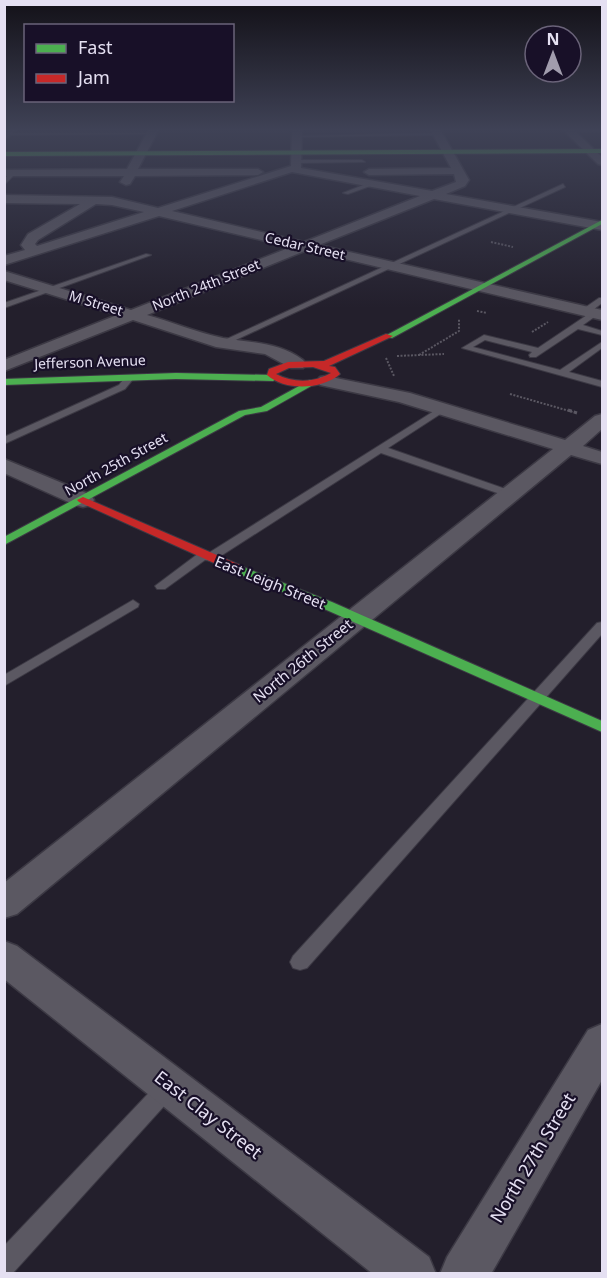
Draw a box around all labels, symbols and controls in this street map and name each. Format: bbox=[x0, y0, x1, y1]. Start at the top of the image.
legend bbox=[24, 24, 234, 102]
north arrow bbox=[523, 24, 583, 84]
text: N bbox=[546, 28, 560, 50]
text: Fast bbox=[78, 35, 113, 59]
text: Jam bbox=[76, 65, 110, 89]
street label: Cedar Street bbox=[263, 227, 347, 264]
street label: North 24th Street bbox=[149, 254, 263, 315]
street label: M Street bbox=[67, 285, 125, 320]
street label: Jefferson Avenue bbox=[32, 350, 146, 373]
street label: North 25th Street bbox=[61, 427, 171, 500]
street label: East Leigh Street bbox=[212, 551, 329, 614]
street label: North 26th Street bbox=[248, 613, 357, 707]
street label: East Clay Street bbox=[150, 1065, 268, 1164]
street label: North 27th Street bbox=[484, 1088, 581, 1227]

